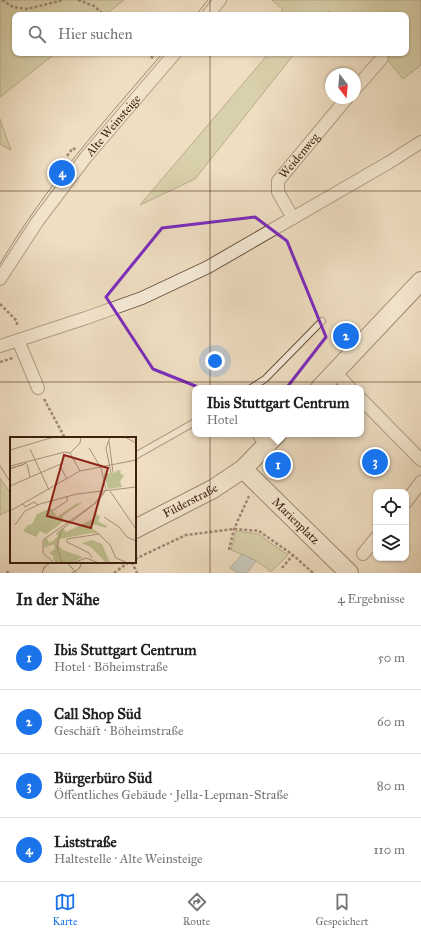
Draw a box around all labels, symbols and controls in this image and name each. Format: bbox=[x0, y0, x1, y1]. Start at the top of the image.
search box bbox=[12, 12, 409, 56]
icon: search bbox=[26, 23, 48, 45]
text: Hier suchen bbox=[58, 25, 133, 43]
north arrow bbox=[325, 68, 361, 104]
street label: Alte Weinsteige bbox=[82, 92, 143, 160]
street label: Weidenweg bbox=[276, 130, 323, 181]
pin: 4 bbox=[49, 158, 75, 188]
pin: 2 bbox=[333, 321, 359, 351]
your location bbox=[205, 351, 225, 371]
popup bbox=[192, 385, 364, 437]
text: Ibis Stuttgart Centrum bbox=[207, 394, 349, 412]
text: Hotel bbox=[207, 412, 238, 428]
inset map bbox=[10, 437, 136, 563]
pin: 3 bbox=[362, 447, 388, 477]
pin: 1 bbox=[265, 450, 291, 480]
street label: Filderstraße bbox=[161, 481, 220, 520]
map controls bbox=[373, 489, 409, 561]
button: locate bbox=[373, 489, 409, 525]
street label: Marienplatz bbox=[269, 495, 323, 547]
button: layers bbox=[373, 525, 409, 561]
text: In der Nähe bbox=[16, 589, 100, 610]
text: 4 Ergebnisse bbox=[338, 591, 405, 607]
text: Ibis Stuttgart Centrum bbox=[54, 641, 197, 659]
text: 1 bbox=[26, 650, 32, 666]
text: 50 m bbox=[378, 650, 405, 666]
text: Hotel · Böheimstraße bbox=[54, 659, 168, 675]
text: Call Shop Süd bbox=[54, 705, 141, 723]
text: 2 bbox=[26, 714, 32, 730]
text: 60 m bbox=[377, 714, 405, 730]
text: Geschäft · Böheimstraße bbox=[54, 723, 183, 739]
text: Bürgerbüro Süd bbox=[54, 769, 152, 787]
text: 3 bbox=[26, 778, 32, 794]
text: 80 m bbox=[377, 778, 405, 794]
text: Öffentliches Gebäude · Jella-Lepman-Straße bbox=[54, 787, 289, 803]
text: Liststraße bbox=[54, 833, 117, 851]
text: 4 bbox=[25, 842, 33, 858]
text: 110 m bbox=[373, 842, 405, 858]
text: Haltestelle · Alte Weinsteige bbox=[54, 851, 203, 867]
tab: Karte bbox=[53, 891, 78, 928]
tab: Route bbox=[183, 891, 210, 928]
tab: Gespeichert bbox=[315, 891, 368, 928]

